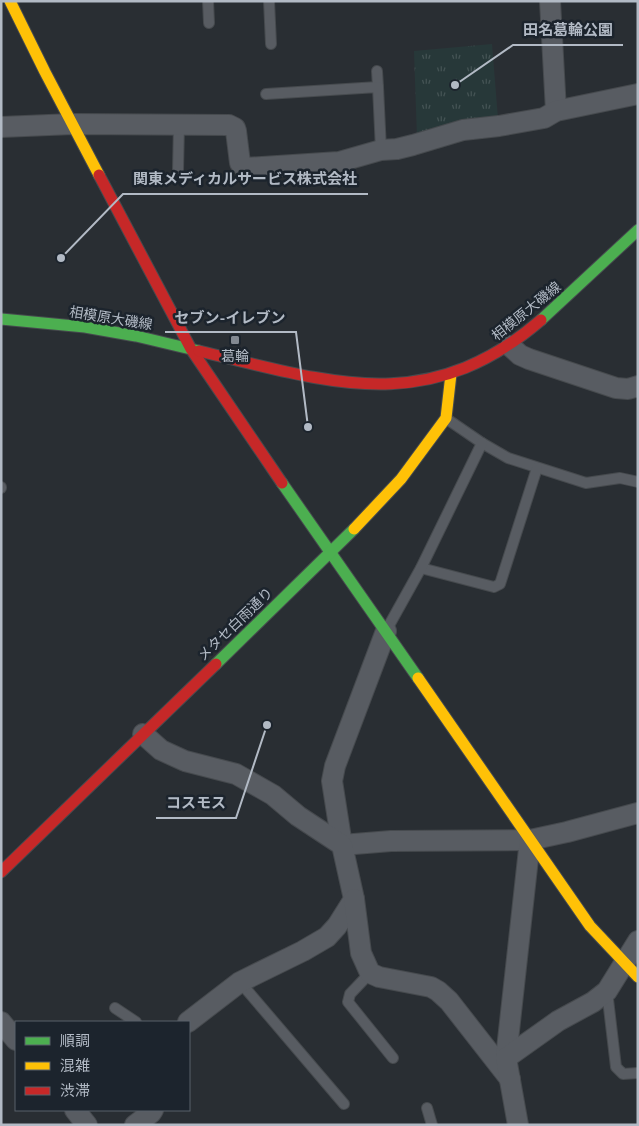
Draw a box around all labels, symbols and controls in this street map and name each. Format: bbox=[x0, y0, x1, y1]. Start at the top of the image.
callout: 田名葛輪公園 bbox=[513, 15, 623, 45]
text: 田名葛輪公園 bbox=[523, 21, 613, 38]
callout: 関東メディカルサービス株式会社 bbox=[123, 164, 368, 194]
text: 関東メディカルサービス株式会社 bbox=[133, 170, 357, 187]
street label: 相模原大磯線 bbox=[488, 278, 564, 344]
callout: セブン-イレブン bbox=[165, 302, 296, 332]
street label: 相模原大磯線 bbox=[68, 304, 154, 332]
text: セブン-イレブン bbox=[175, 309, 285, 326]
marker: 葛輪 bbox=[229, 334, 241, 346]
place label: 葛輪 bbox=[221, 348, 249, 364]
street label: メタセ白雨通り bbox=[194, 584, 276, 664]
callout: コスモス bbox=[156, 788, 236, 818]
text: コスモス bbox=[166, 794, 226, 811]
legend bbox=[15, 1021, 190, 1111]
text: 順調 bbox=[60, 1032, 90, 1049]
text: 混雑 bbox=[60, 1057, 90, 1074]
text: 渋滞 bbox=[60, 1082, 90, 1099]

